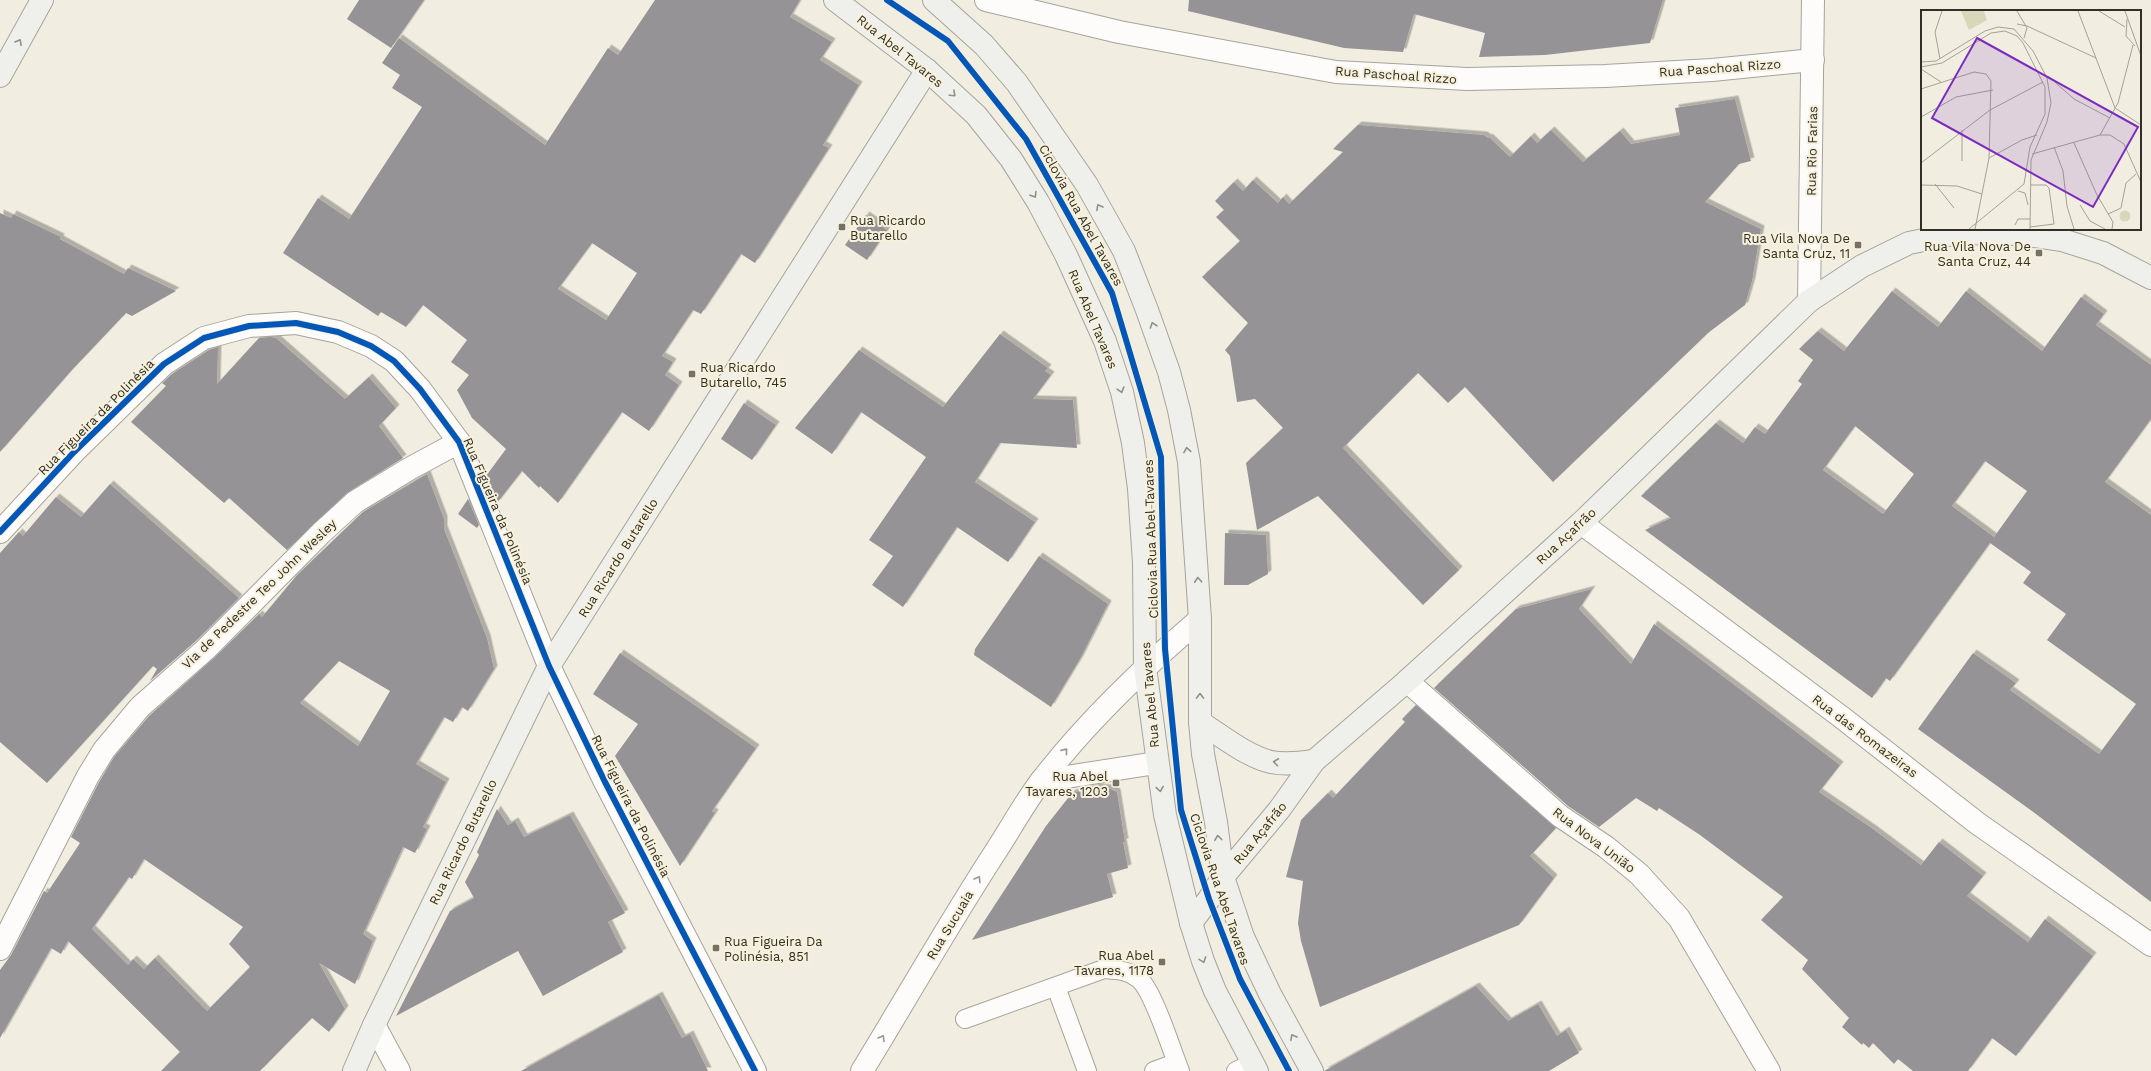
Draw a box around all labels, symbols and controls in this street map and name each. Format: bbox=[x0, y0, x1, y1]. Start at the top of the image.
inset map bbox=[1921, 10, 2141, 230]
street label: Rua Abel Tavares bbox=[854, 12, 946, 90]
one-way arrow bbox=[14, 39, 22, 46]
street label: Rua Paschoal Rizzo bbox=[1659, 56, 1782, 80]
street label: Rua Paschoal Rizzo bbox=[1335, 63, 1458, 87]
one-way arrow bbox=[948, 89, 956, 97]
street label: Rua Rio Farias bbox=[1804, 106, 1820, 196]
street label: Ciclovia Rua Abel Tavares bbox=[1036, 142, 1126, 289]
one-way arrow bbox=[1029, 191, 1036, 198]
one-way arrow bbox=[1097, 204, 1104, 211]
place label: Rua Ricardo Butarello bbox=[850, 213, 926, 243]
marker: Rua Ricardo Butarello bbox=[837, 222, 847, 232]
place label: Rua Vila Nova De Santa Cruz, 11 bbox=[1743, 231, 1850, 261]
place label: Rua Vila Nova De Santa Cruz, 44 bbox=[1924, 239, 2031, 269]
marker: Rua Vila Nova De Santa Cruz, 11 bbox=[1853, 240, 1863, 250]
marker: Rua Vila Nova De Santa Cruz, 44 bbox=[2034, 248, 2044, 258]
street label: Rua Abel Tavares bbox=[1065, 267, 1121, 371]
one-way arrow bbox=[1149, 322, 1157, 329]
street label: Rua Figueira da Polinésia bbox=[35, 355, 158, 478]
place label: Rua Ricardo Butarello, 745 bbox=[700, 360, 787, 390]
marker: Rua Ricardo Butarello, 745 bbox=[687, 369, 697, 379]
one-way arrow bbox=[1116, 386, 1125, 393]
street label: Rua Figueira da Polinésia bbox=[460, 435, 536, 587]
one-way arrow bbox=[1183, 447, 1191, 454]
street label: Ciclovia Rua Abel Tavares bbox=[1141, 459, 1161, 619]
street label: Rua Ricardo Butarello bbox=[575, 495, 661, 620]
street label: Rua Açafrão bbox=[1533, 504, 1599, 567]
street label: Via de Pedestre Teo John Wesley bbox=[179, 516, 340, 672]
one-way arrow bbox=[1193, 577, 1202, 583]
street label: Rua Abel Tavares bbox=[1138, 641, 1162, 749]
street label: Rua das Romazeiras bbox=[1809, 692, 1921, 781]
one-way arrow bbox=[1196, 693, 1204, 699]
street label: Rua Figueira da Polinésia bbox=[588, 732, 674, 880]
one-way arrow bbox=[1061, 748, 1068, 756]
one-way arrow bbox=[1273, 758, 1279, 767]
place label: Rua Abel Tavares, 1203 bbox=[1025, 769, 1108, 799]
street label: Rua Ricardo Butarello bbox=[426, 777, 500, 907]
marker: Rua Abel Tavares, 1203 bbox=[1111, 778, 1121, 788]
one-way arrow bbox=[1156, 786, 1164, 792]
street label: Rua Açafrão bbox=[1230, 799, 1290, 867]
street label: Rua Nova União bbox=[1550, 804, 1638, 876]
street label: Ciclovia Rua Abel Tavares bbox=[1187, 811, 1253, 967]
one-way arrow bbox=[1214, 835, 1223, 842]
one-way arrow bbox=[974, 876, 981, 883]
street label: Rua Sucuaia bbox=[924, 887, 977, 962]
place label: Rua Figueira Da Polinésia, 851 bbox=[724, 934, 823, 964]
marker: Rua Figueira Da Polinésia, 851 bbox=[711, 943, 721, 953]
place label: Rua Abel Tavares, 1178 bbox=[1074, 948, 1154, 978]
one-way arrow bbox=[1198, 956, 1207, 963]
marker: Rua Abel Tavares, 1178 bbox=[1157, 957, 1167, 967]
one-way arrow bbox=[1290, 1034, 1298, 1041]
one-way arrow bbox=[877, 1035, 884, 1042]

